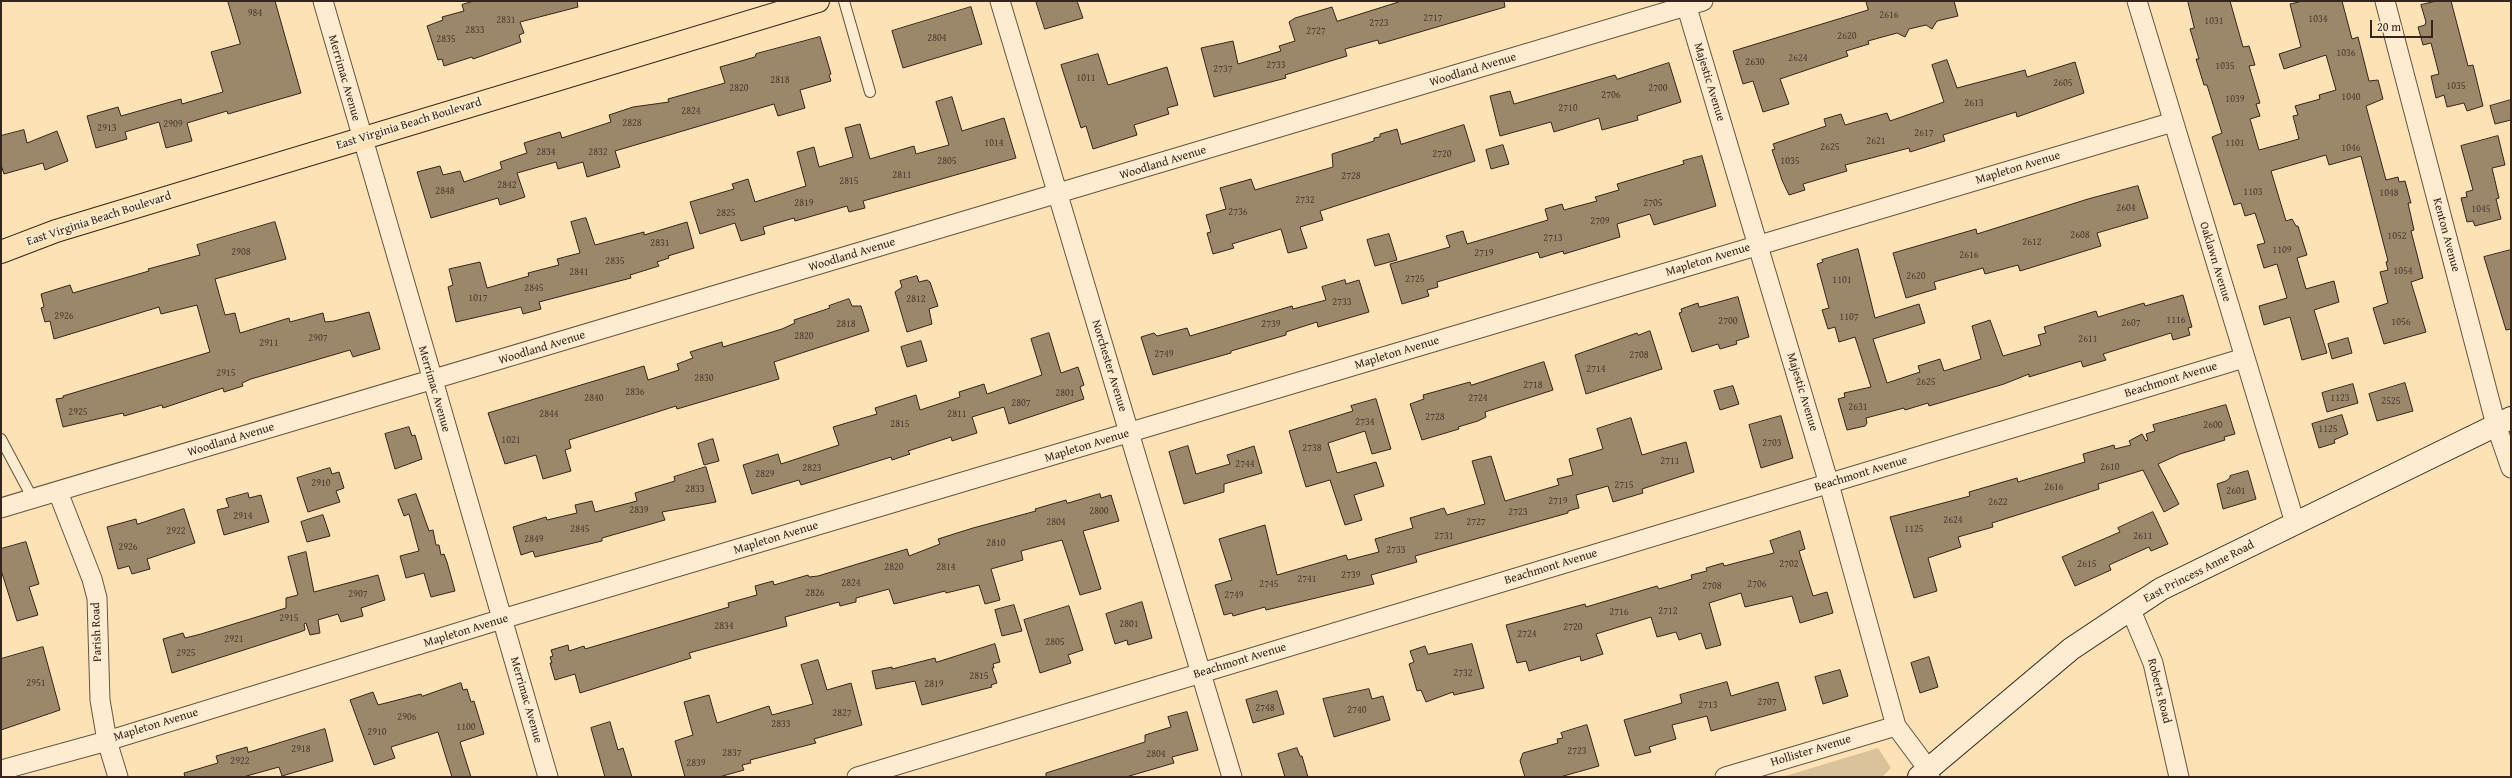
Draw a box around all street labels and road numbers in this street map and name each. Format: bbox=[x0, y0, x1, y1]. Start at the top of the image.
street label: Merrimac Avenue bbox=[325, 33, 363, 123]
street label: Majestic Avenue bbox=[1690, 41, 1728, 123]
street label: Woodland Avenue bbox=[1428, 50, 1518, 90]
street label: East Virginia Beach Boulevard bbox=[335, 95, 483, 153]
street label: Woodland Avenue bbox=[1118, 143, 1208, 183]
street label: Mapleton Avenue bbox=[1974, 148, 2062, 188]
street label: East Virginia Beach Boulevard bbox=[25, 189, 173, 249]
street label: Kenton Avenue bbox=[2429, 196, 2463, 274]
street label: Oaklawn Avenue bbox=[2196, 220, 2234, 304]
street label: Woodland Avenue bbox=[807, 235, 897, 275]
street label: Mapleton Avenue bbox=[1664, 240, 1752, 280]
street label: Norchester Avenue bbox=[1088, 318, 1130, 414]
street label: Woodland Avenue bbox=[497, 328, 587, 368]
street label: Mapleton Avenue bbox=[1353, 333, 1441, 373]
street label: Merrimac Avenue bbox=[415, 344, 453, 434]
street label: Majestic Avenue bbox=[1783, 351, 1821, 433]
street label: Beachmont Avenue bbox=[2123, 359, 2219, 401]
street label: Woodland Avenue bbox=[186, 420, 276, 460]
street label: Mapleton Avenue bbox=[1043, 426, 1131, 466]
street label: Beachmont Avenue bbox=[1813, 453, 1909, 495]
street label: Mapleton Avenue bbox=[732, 518, 820, 558]
street label: East Princess Anne Road bbox=[2141, 538, 2257, 606]
street label: Beachmont Avenue bbox=[1503, 546, 1599, 588]
street label: Parish Road bbox=[89, 602, 105, 662]
street label: Mapleton Avenue bbox=[422, 611, 510, 651]
street label: Beachmont Avenue bbox=[1192, 640, 1288, 682]
street label: Merrimac Avenue bbox=[507, 655, 545, 745]
street label: Roberts Road bbox=[2144, 657, 2174, 725]
street label: Mapleton Avenue bbox=[112, 705, 200, 745]
street label: Hollister Avenue bbox=[1769, 732, 1853, 770]

